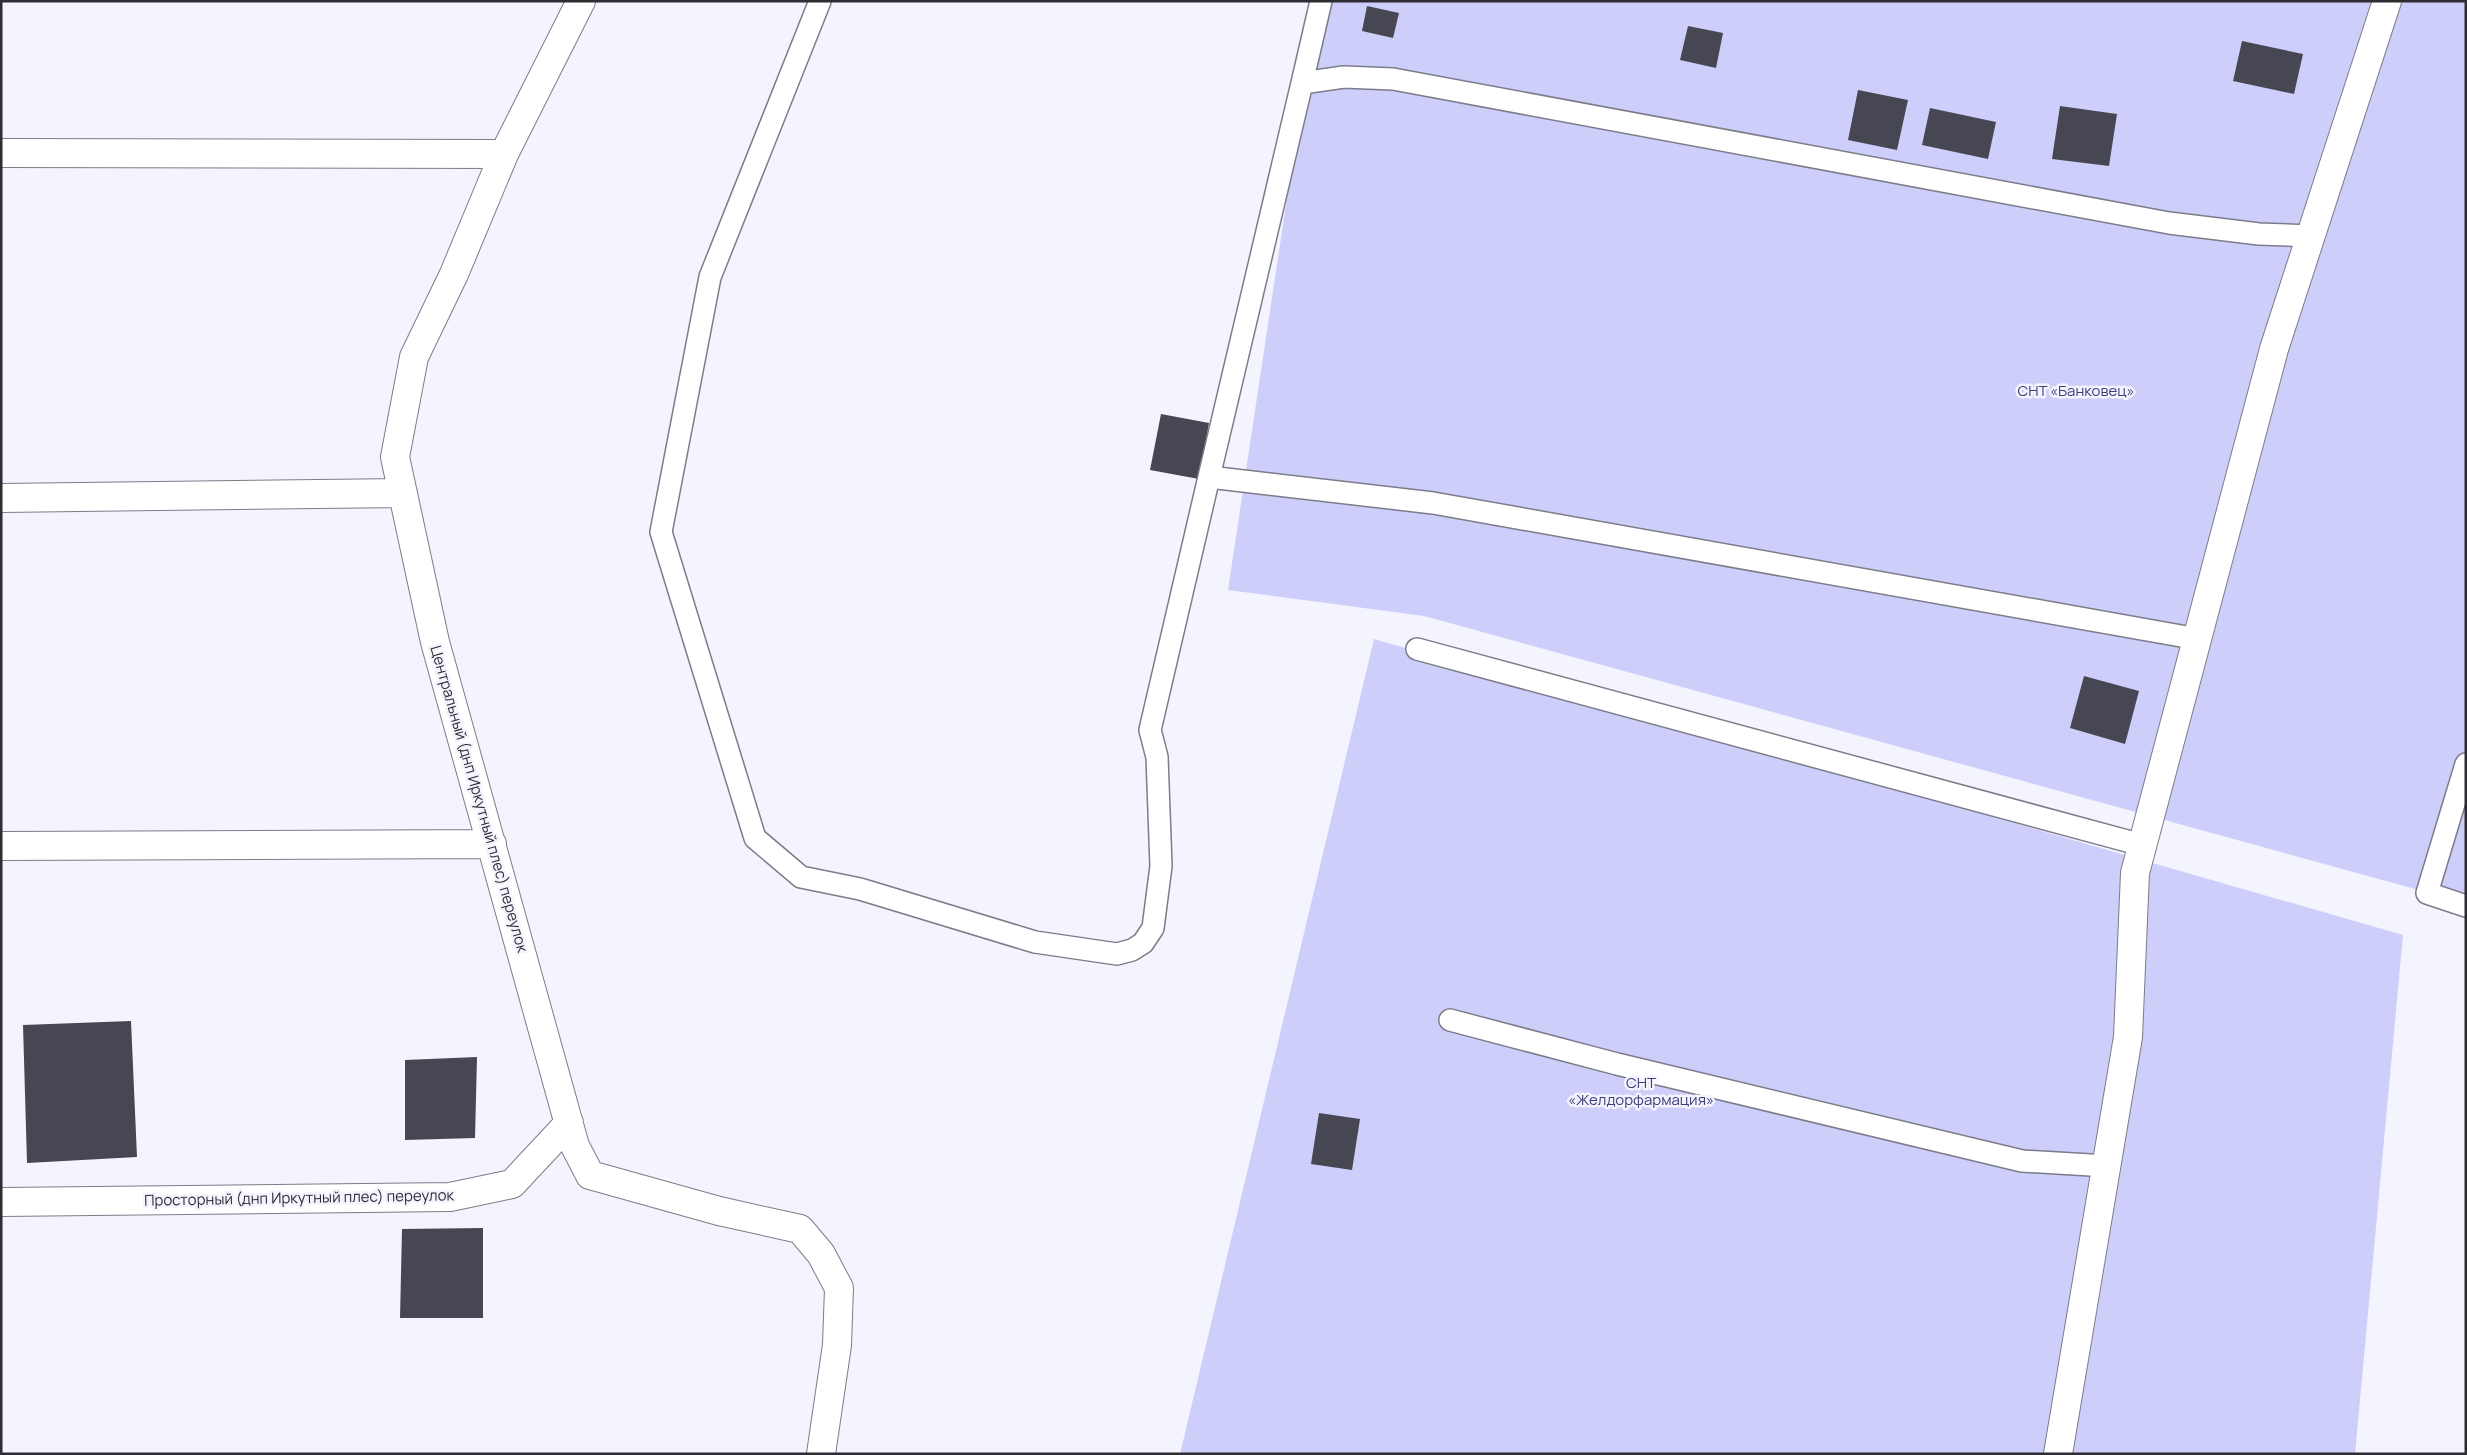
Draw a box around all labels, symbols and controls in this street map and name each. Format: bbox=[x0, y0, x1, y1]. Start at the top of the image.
park label: СНТ «Банковец» bbox=[2017, 380, 2135, 401]
street label: Центральный (днп Иркутный плес) переулок bbox=[426, 643, 534, 955]
park label: СНТ «Желдорфармация» bbox=[1568, 1072, 1714, 1110]
street label: Просторный (днп Иркутный плес) переулок bbox=[144, 1184, 455, 1211]

